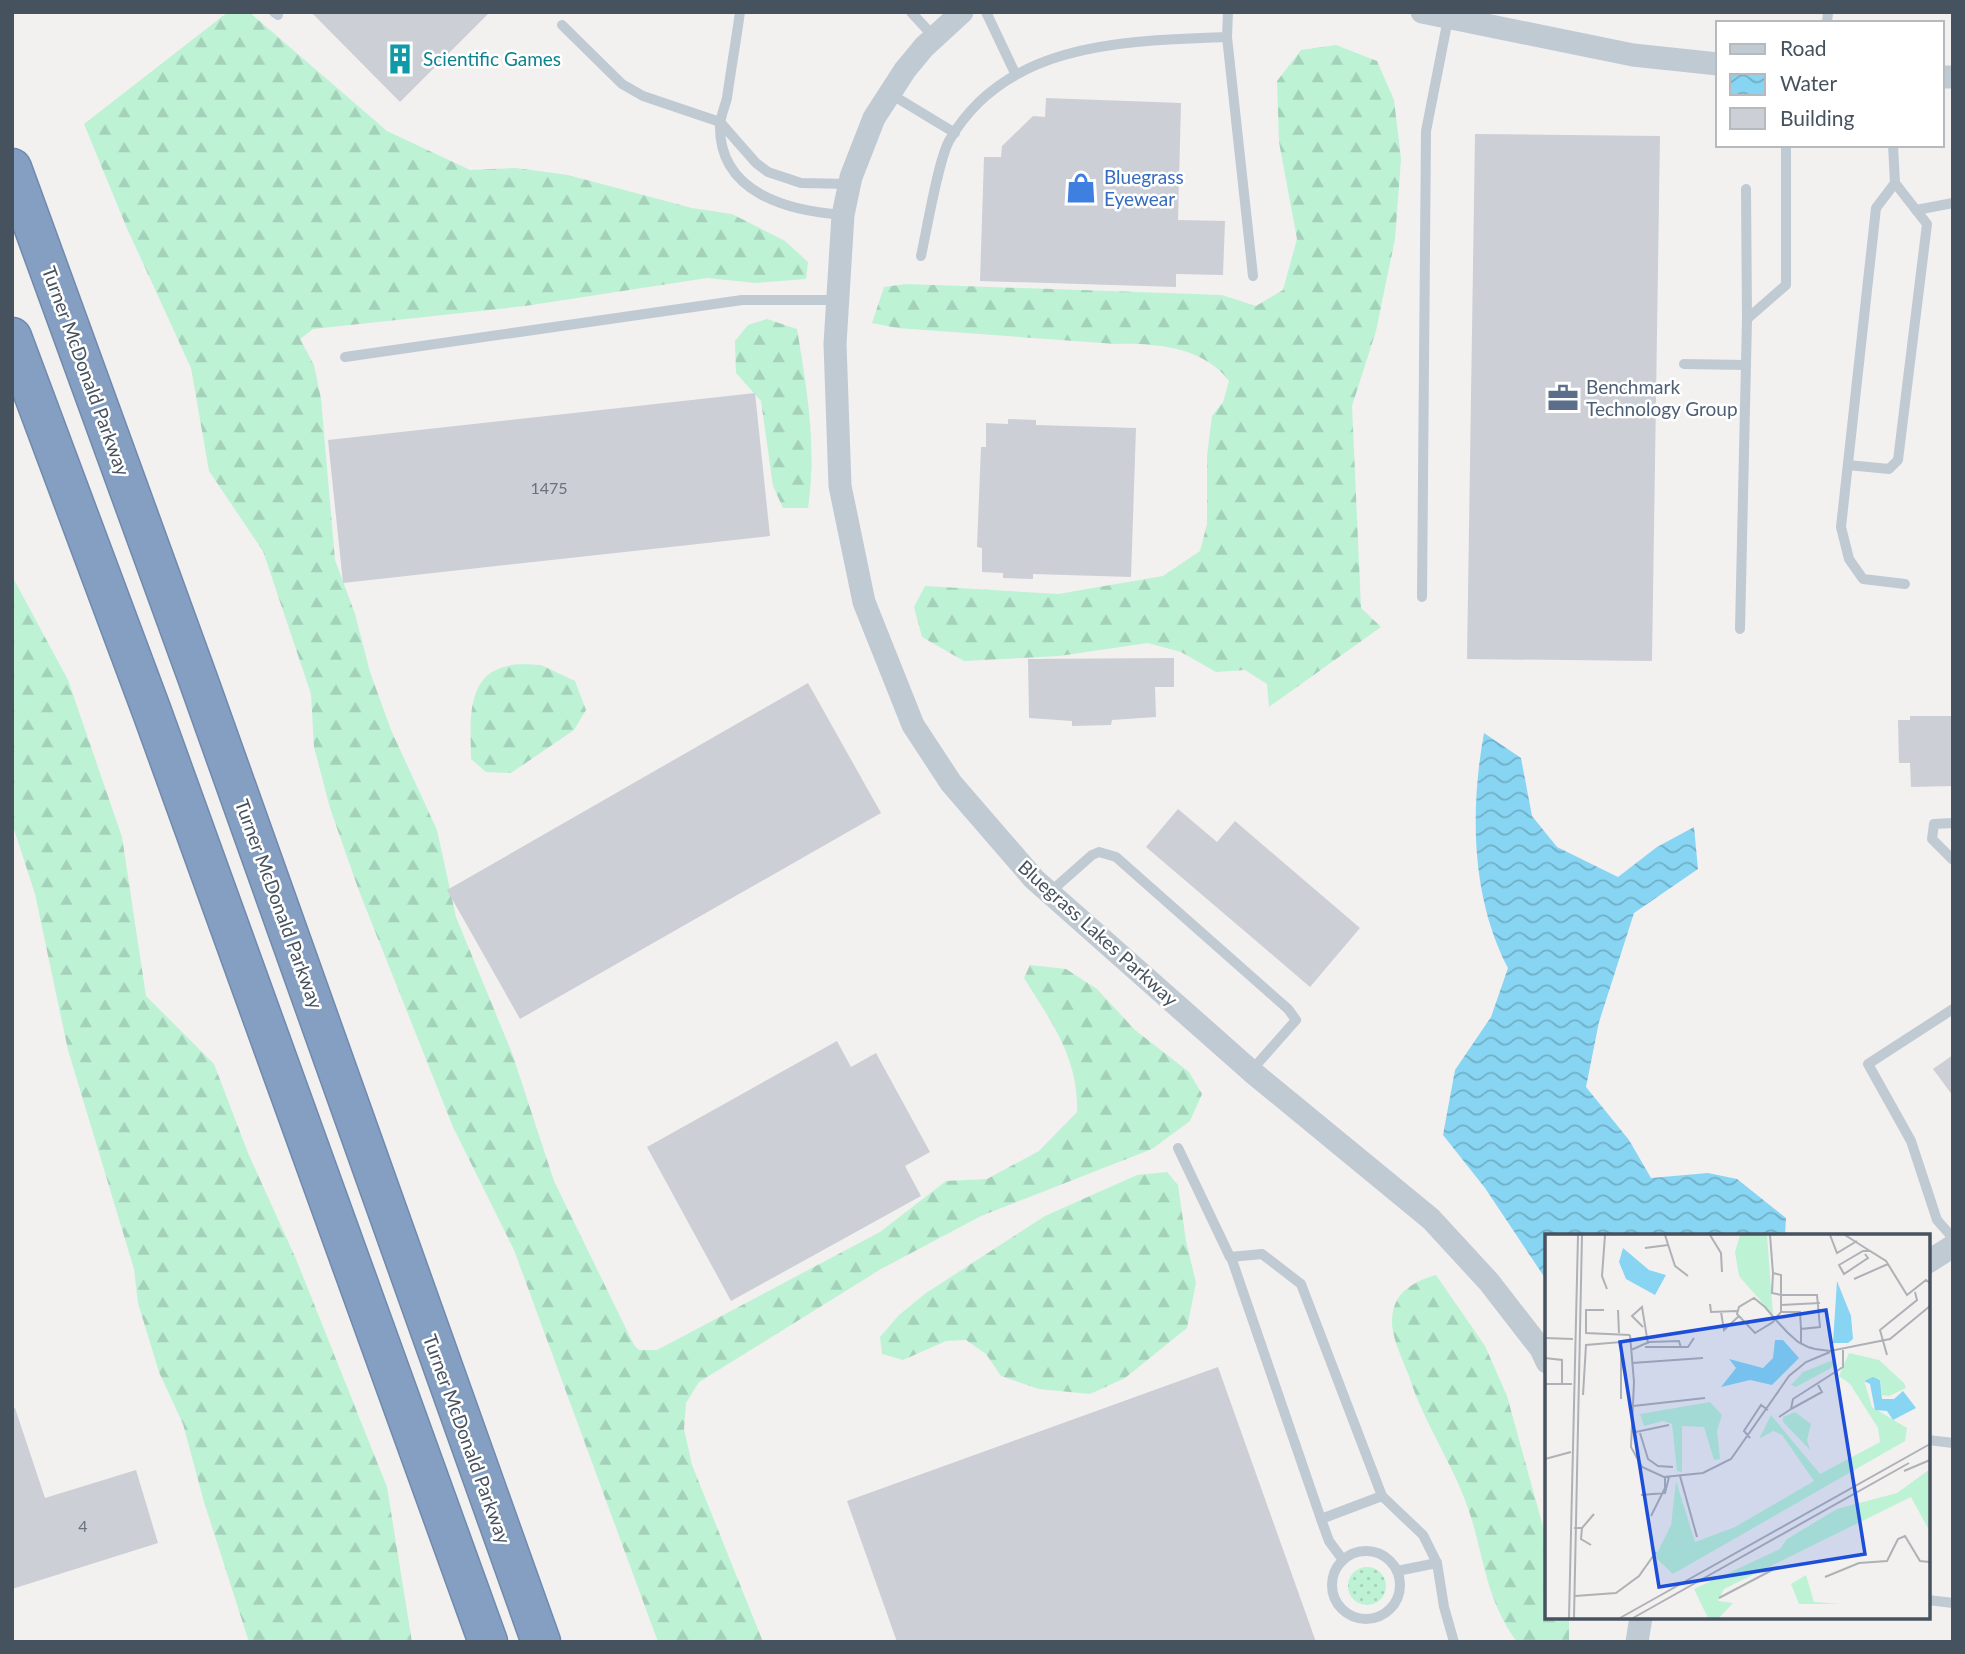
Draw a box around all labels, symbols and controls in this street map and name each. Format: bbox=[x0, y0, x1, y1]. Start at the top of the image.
legend bbox=[1716, 21, 1944, 147]
text: Road bbox=[1780, 35, 1827, 60]
building icon: Scientific Games bbox=[383, 42, 417, 76]
place label: Scientific Games bbox=[423, 47, 561, 70]
text: Water bbox=[1780, 70, 1837, 95]
text: Building bbox=[1780, 105, 1855, 130]
place label: Bluegrass Eyewear bbox=[1104, 165, 1184, 210]
shop icon: Bluegrass Eyewear bbox=[1064, 171, 1098, 205]
street label: Turner McDonald Parkway bbox=[38, 263, 135, 479]
place label: Benchmark Technology Group bbox=[1586, 375, 1738, 420]
office icon: Benchmark Technology Group bbox=[1546, 381, 1580, 415]
house number: 1475 bbox=[530, 478, 568, 497]
street label: Turner McDonald Parkway bbox=[231, 796, 328, 1012]
street label: Bluegrass Lakes Parkway bbox=[1014, 855, 1183, 1011]
inset map bbox=[1545, 1234, 1930, 1619]
street label: Turner McDonald Parkway bbox=[419, 1331, 516, 1547]
house number: 4 bbox=[78, 1516, 88, 1535]

